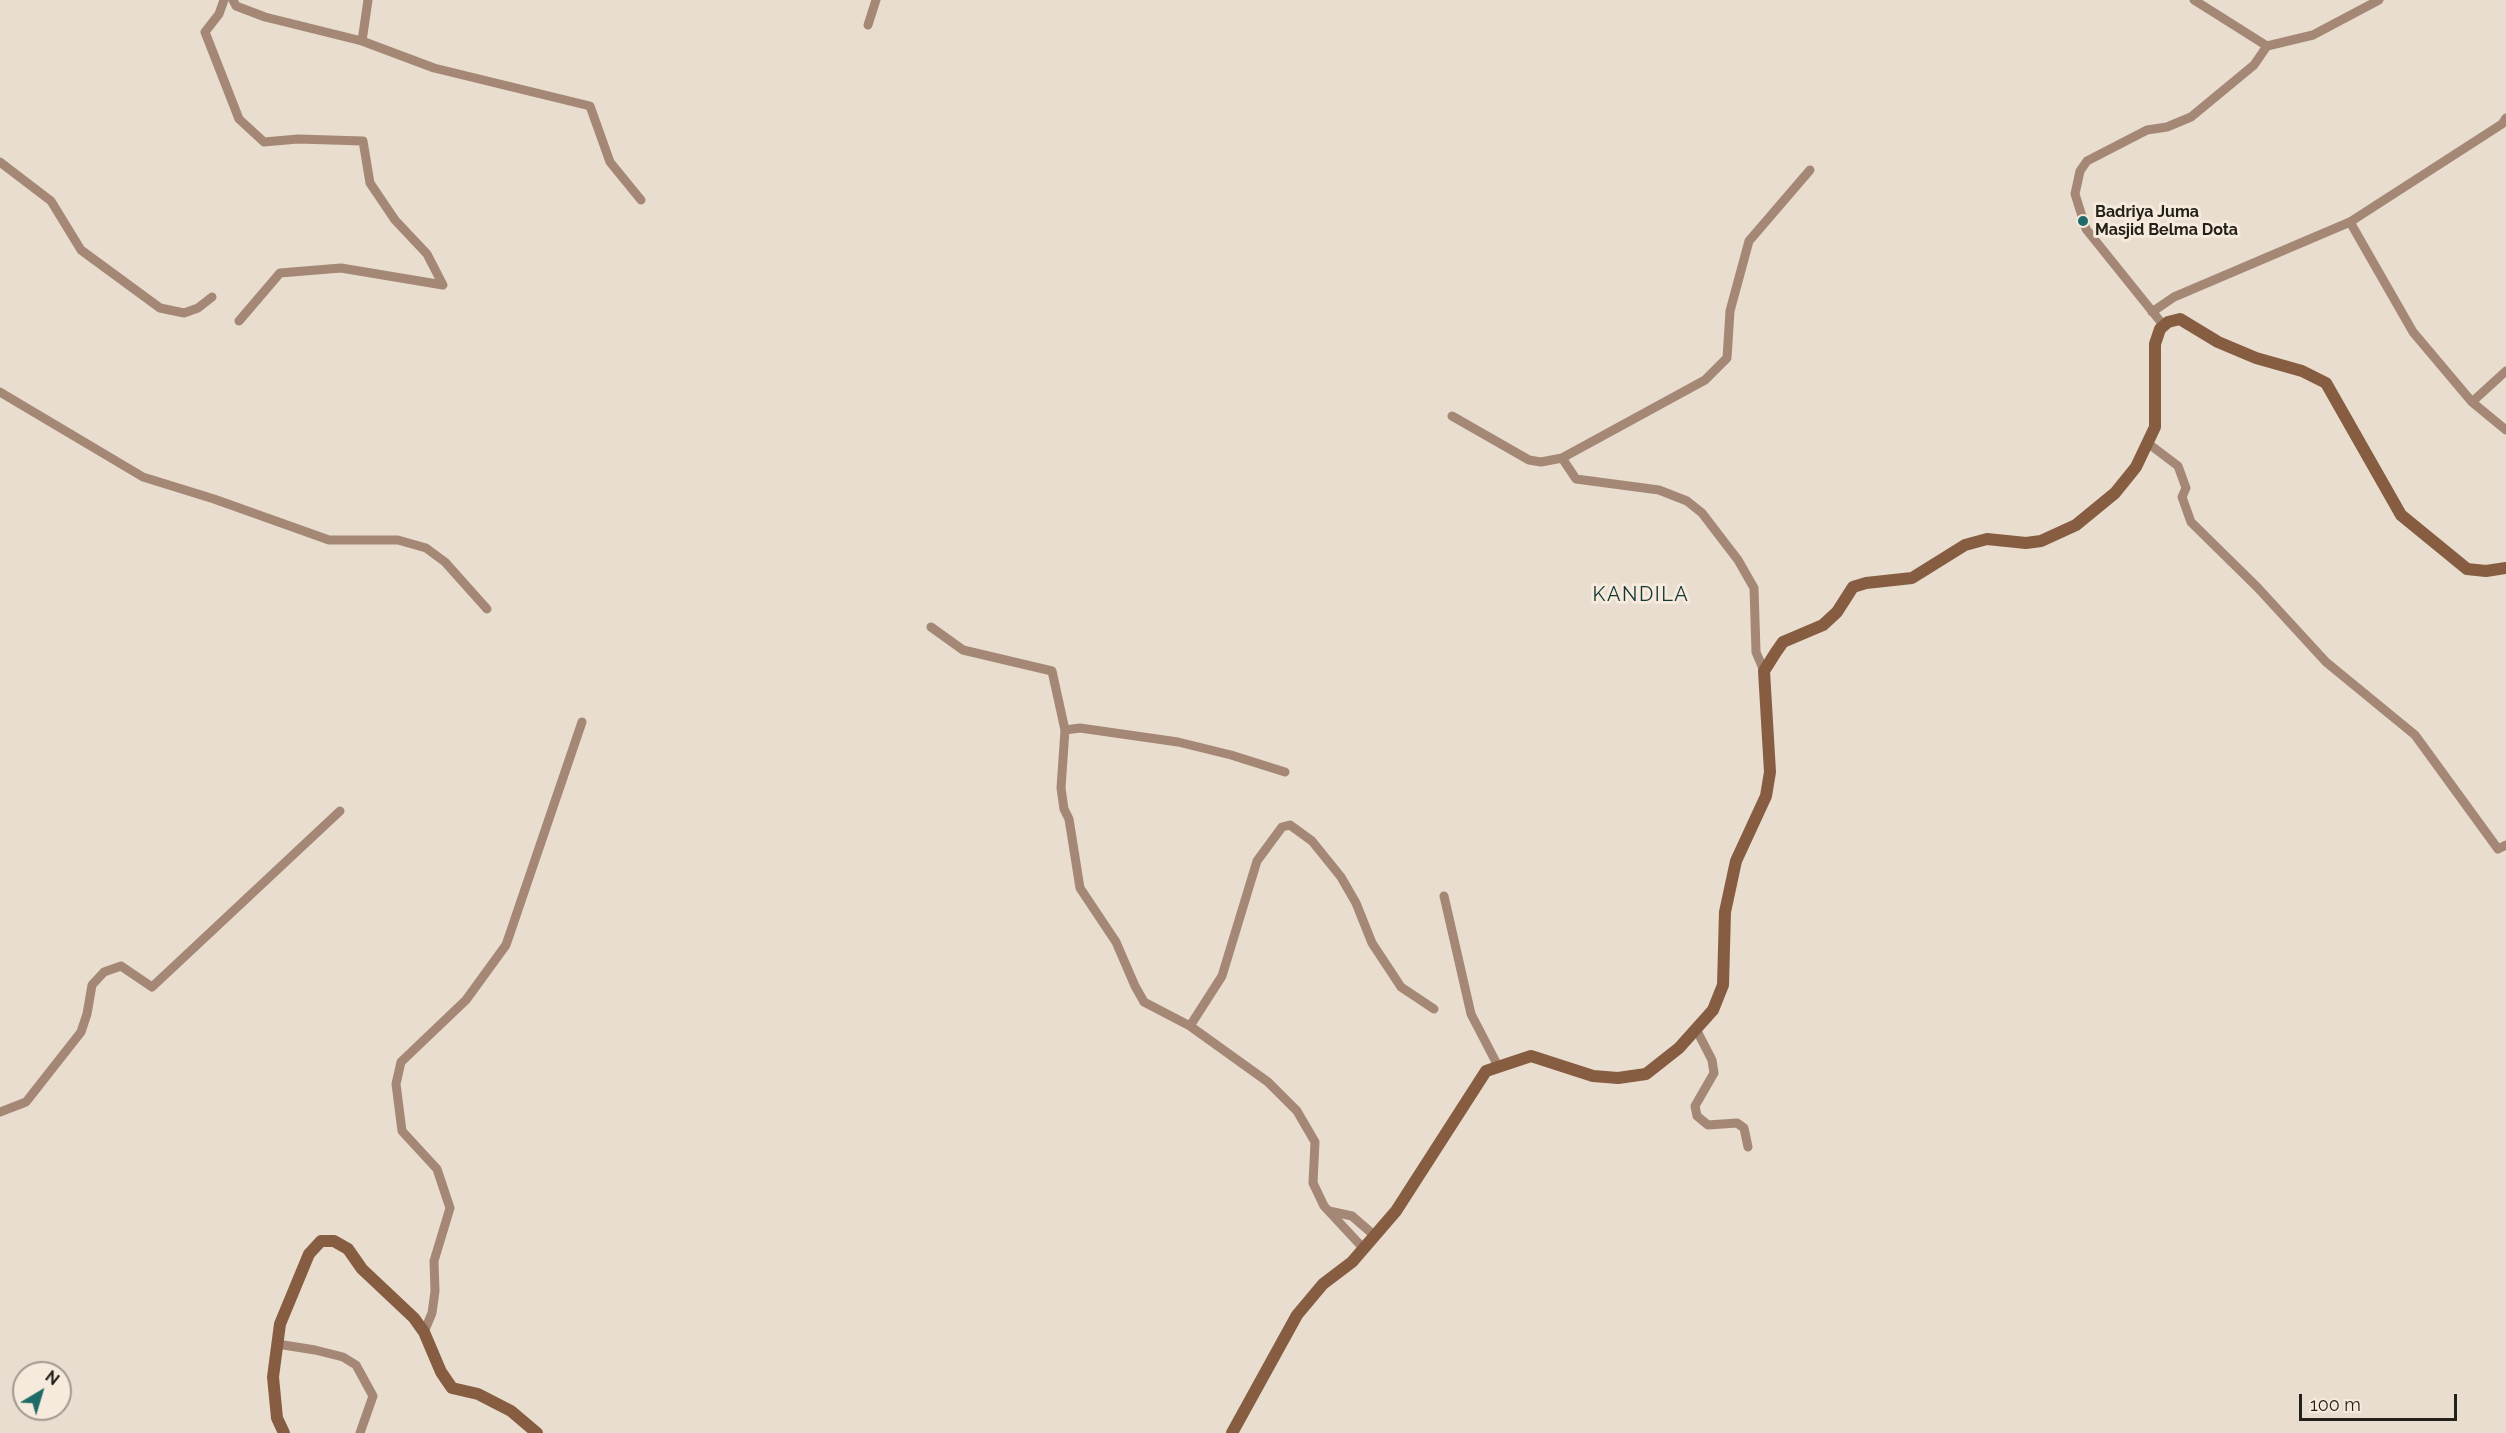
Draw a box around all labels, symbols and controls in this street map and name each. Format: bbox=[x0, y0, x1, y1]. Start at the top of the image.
place label: Badriya Juma Masjid Belma Dota bbox=[2095, 202, 2238, 240]
marker: Badriya Juma Masjid Belma Dota bbox=[2076, 214, 2090, 228]
district label: KANDILA bbox=[1593, 583, 1689, 607]
north arrow bbox=[12, 1361, 72, 1421]
text: N bbox=[41, 1367, 63, 1389]
scale bar bbox=[2302, 1382, 2460, 1420]
text: 100 m bbox=[2310, 1394, 2361, 1415]

